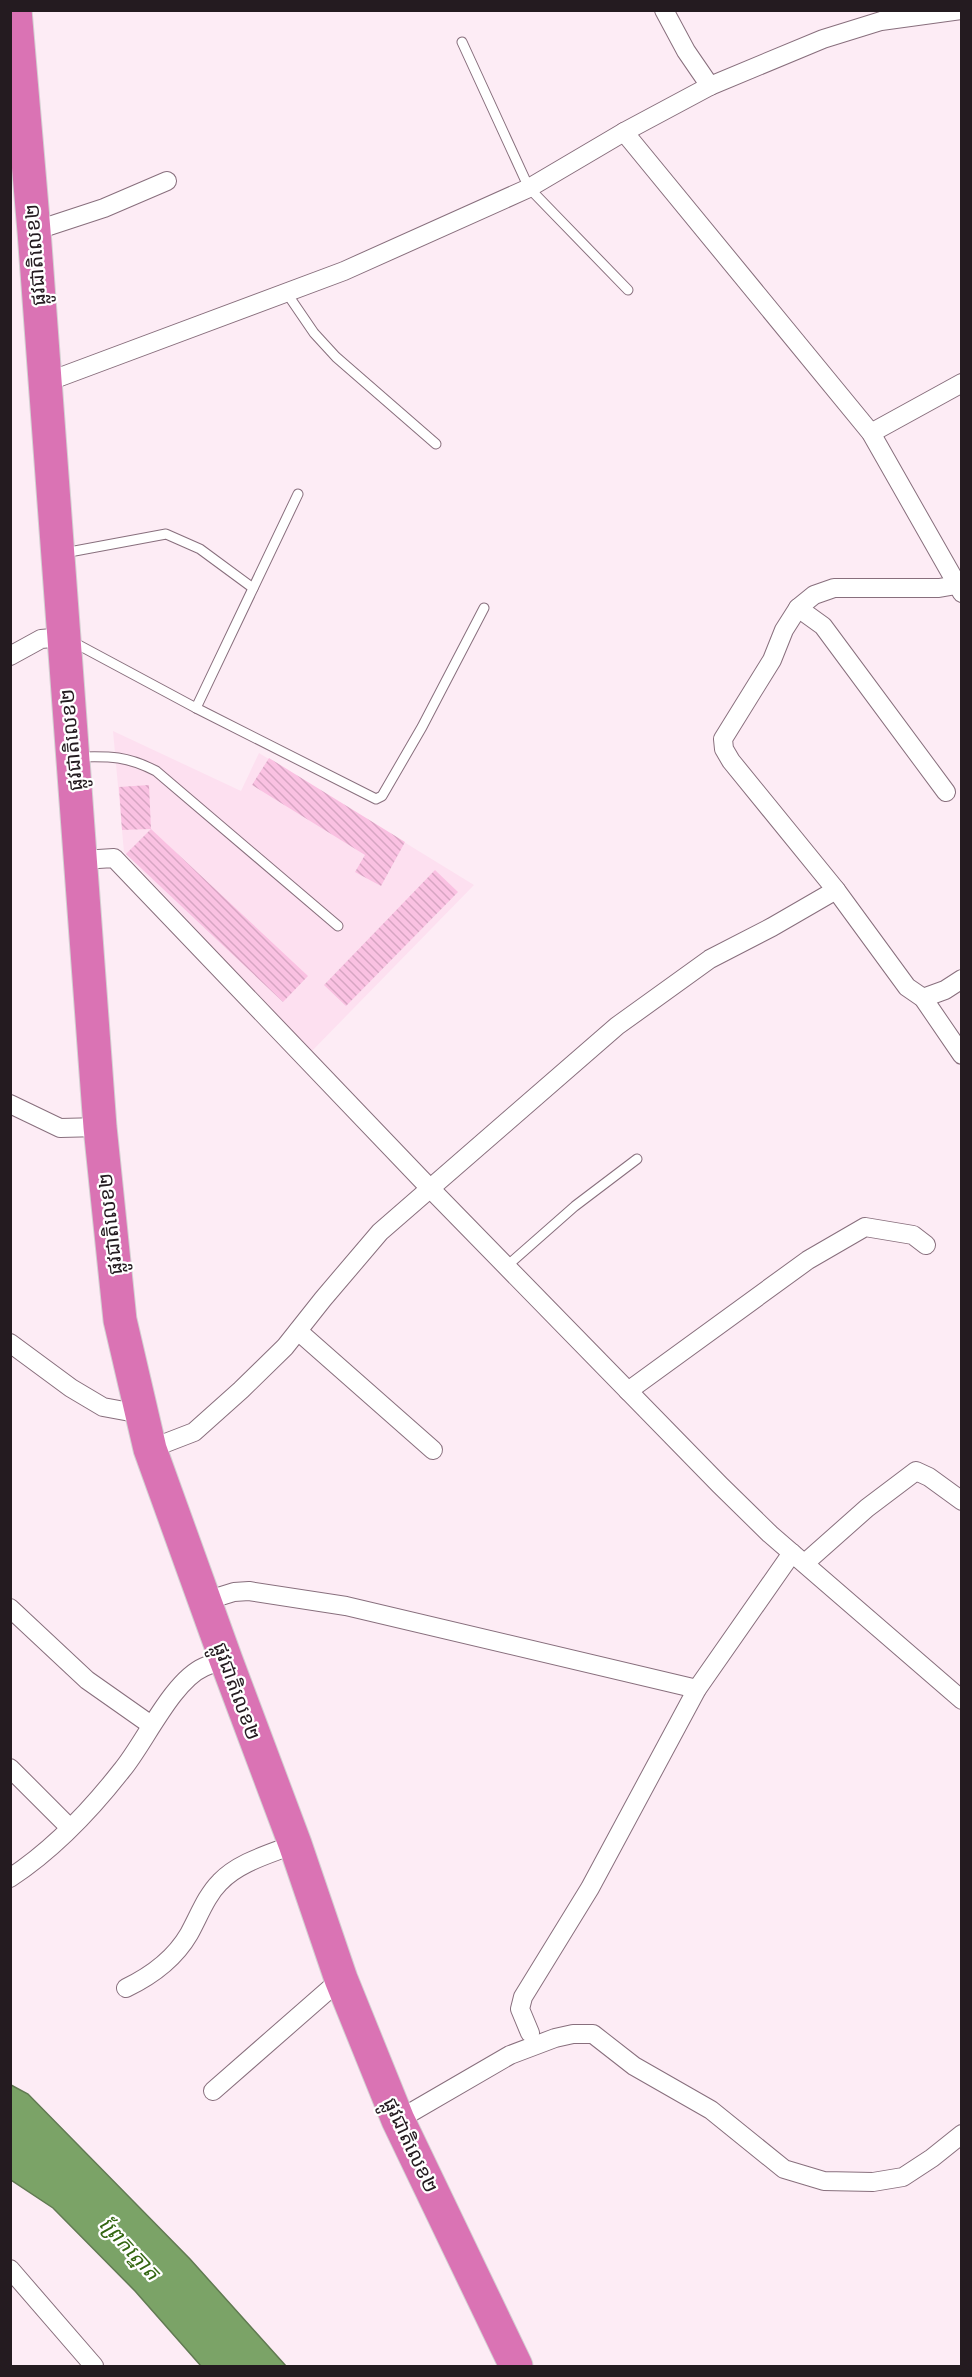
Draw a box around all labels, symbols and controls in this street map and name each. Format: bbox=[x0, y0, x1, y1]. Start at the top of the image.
street label: ផ្លូវជាតិលេខ២ bbox=[19, 203, 57, 307]
street label: ផ្លូវជាតិលេខ២ bbox=[55, 687, 94, 792]
street label: ផ្លូវជាតិលេខ២ bbox=[93, 1171, 134, 1276]
street label: ផ្លូវជាតិលេខ២ bbox=[202, 1639, 266, 1746]
street label: ផ្លូវជាតិលេខ២ bbox=[372, 2094, 444, 2199]
water label: ព្រែកត្នោត bbox=[93, 2211, 167, 2287]

